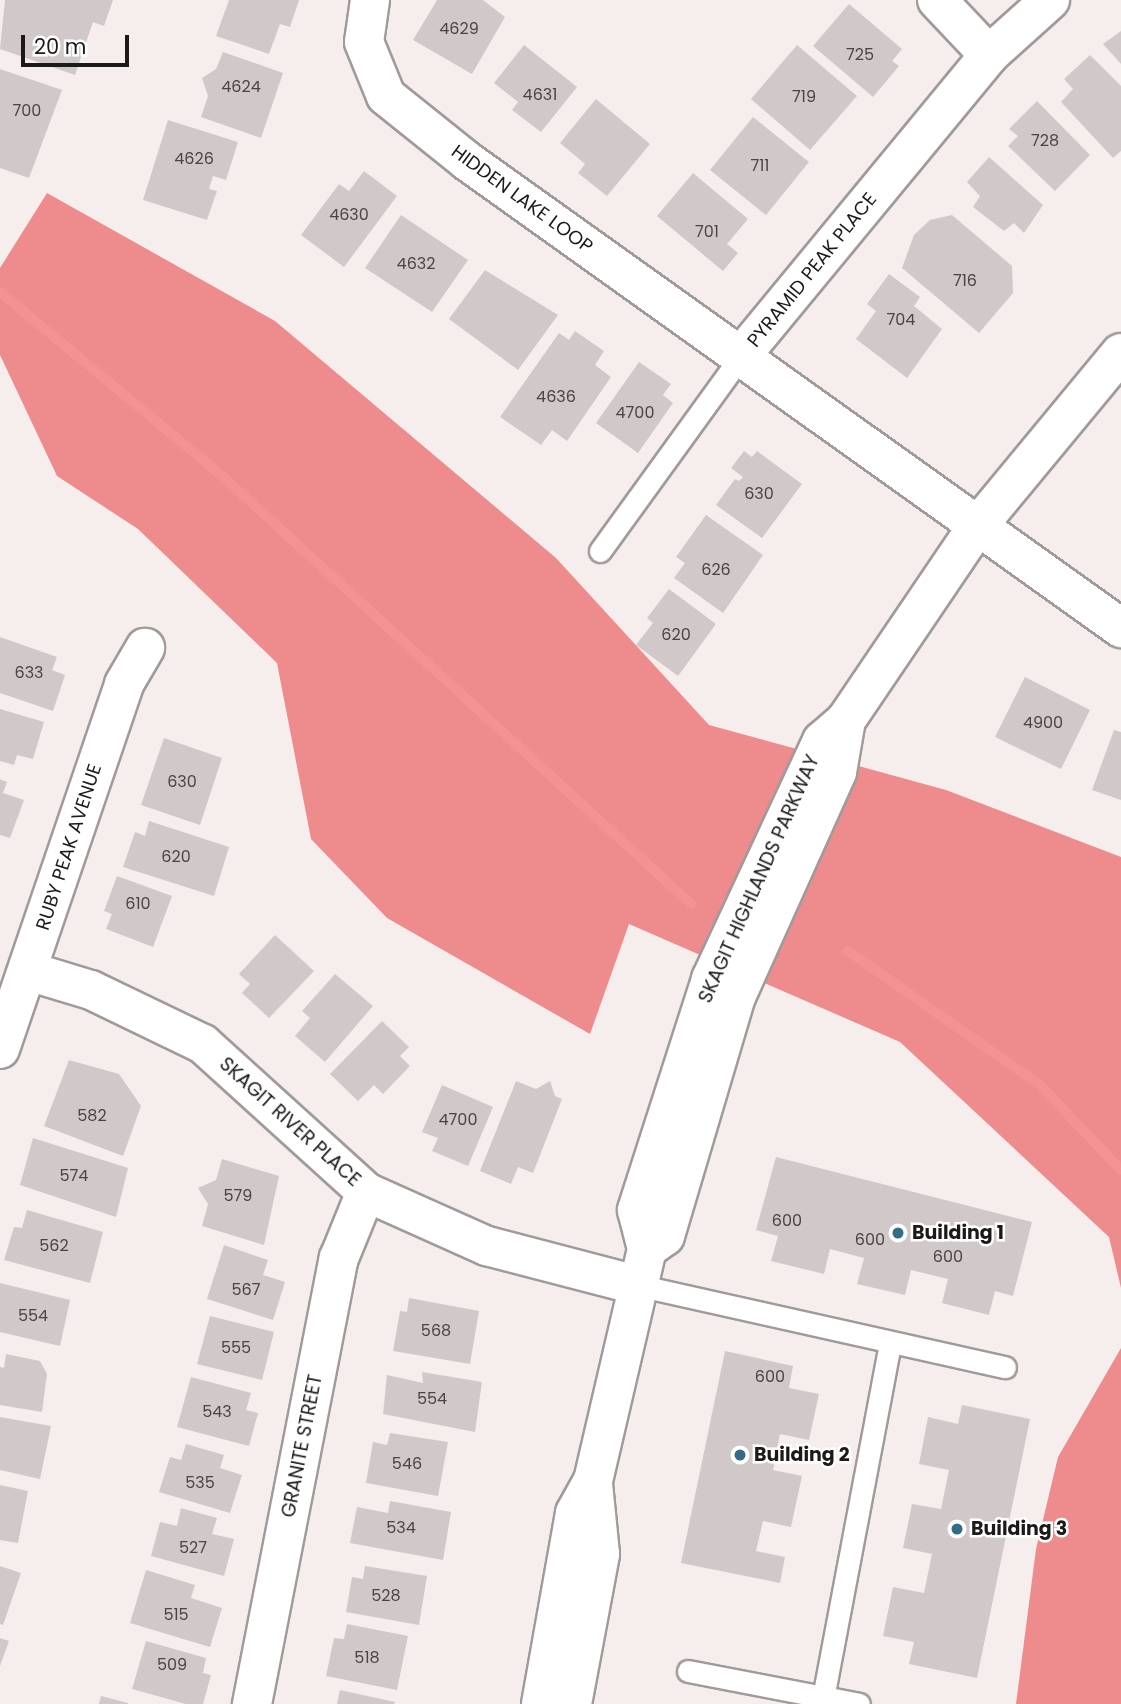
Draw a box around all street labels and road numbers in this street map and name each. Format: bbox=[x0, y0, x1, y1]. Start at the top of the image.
street label: HIDDEN LAKE LOOP bbox=[447, 140, 597, 258]
street label: PYRAMID PEAK PLACE bbox=[743, 188, 881, 352]
street label: SKAGIT HIGHLANDS PARKWAY bbox=[694, 751, 824, 1007]
street label: RUBY PEAK AVENUE bbox=[31, 761, 107, 933]
street label: SKAGIT RIVER PLACE bbox=[215, 1053, 365, 1191]
street label: GRANITE STREET bbox=[277, 1373, 327, 1519]

